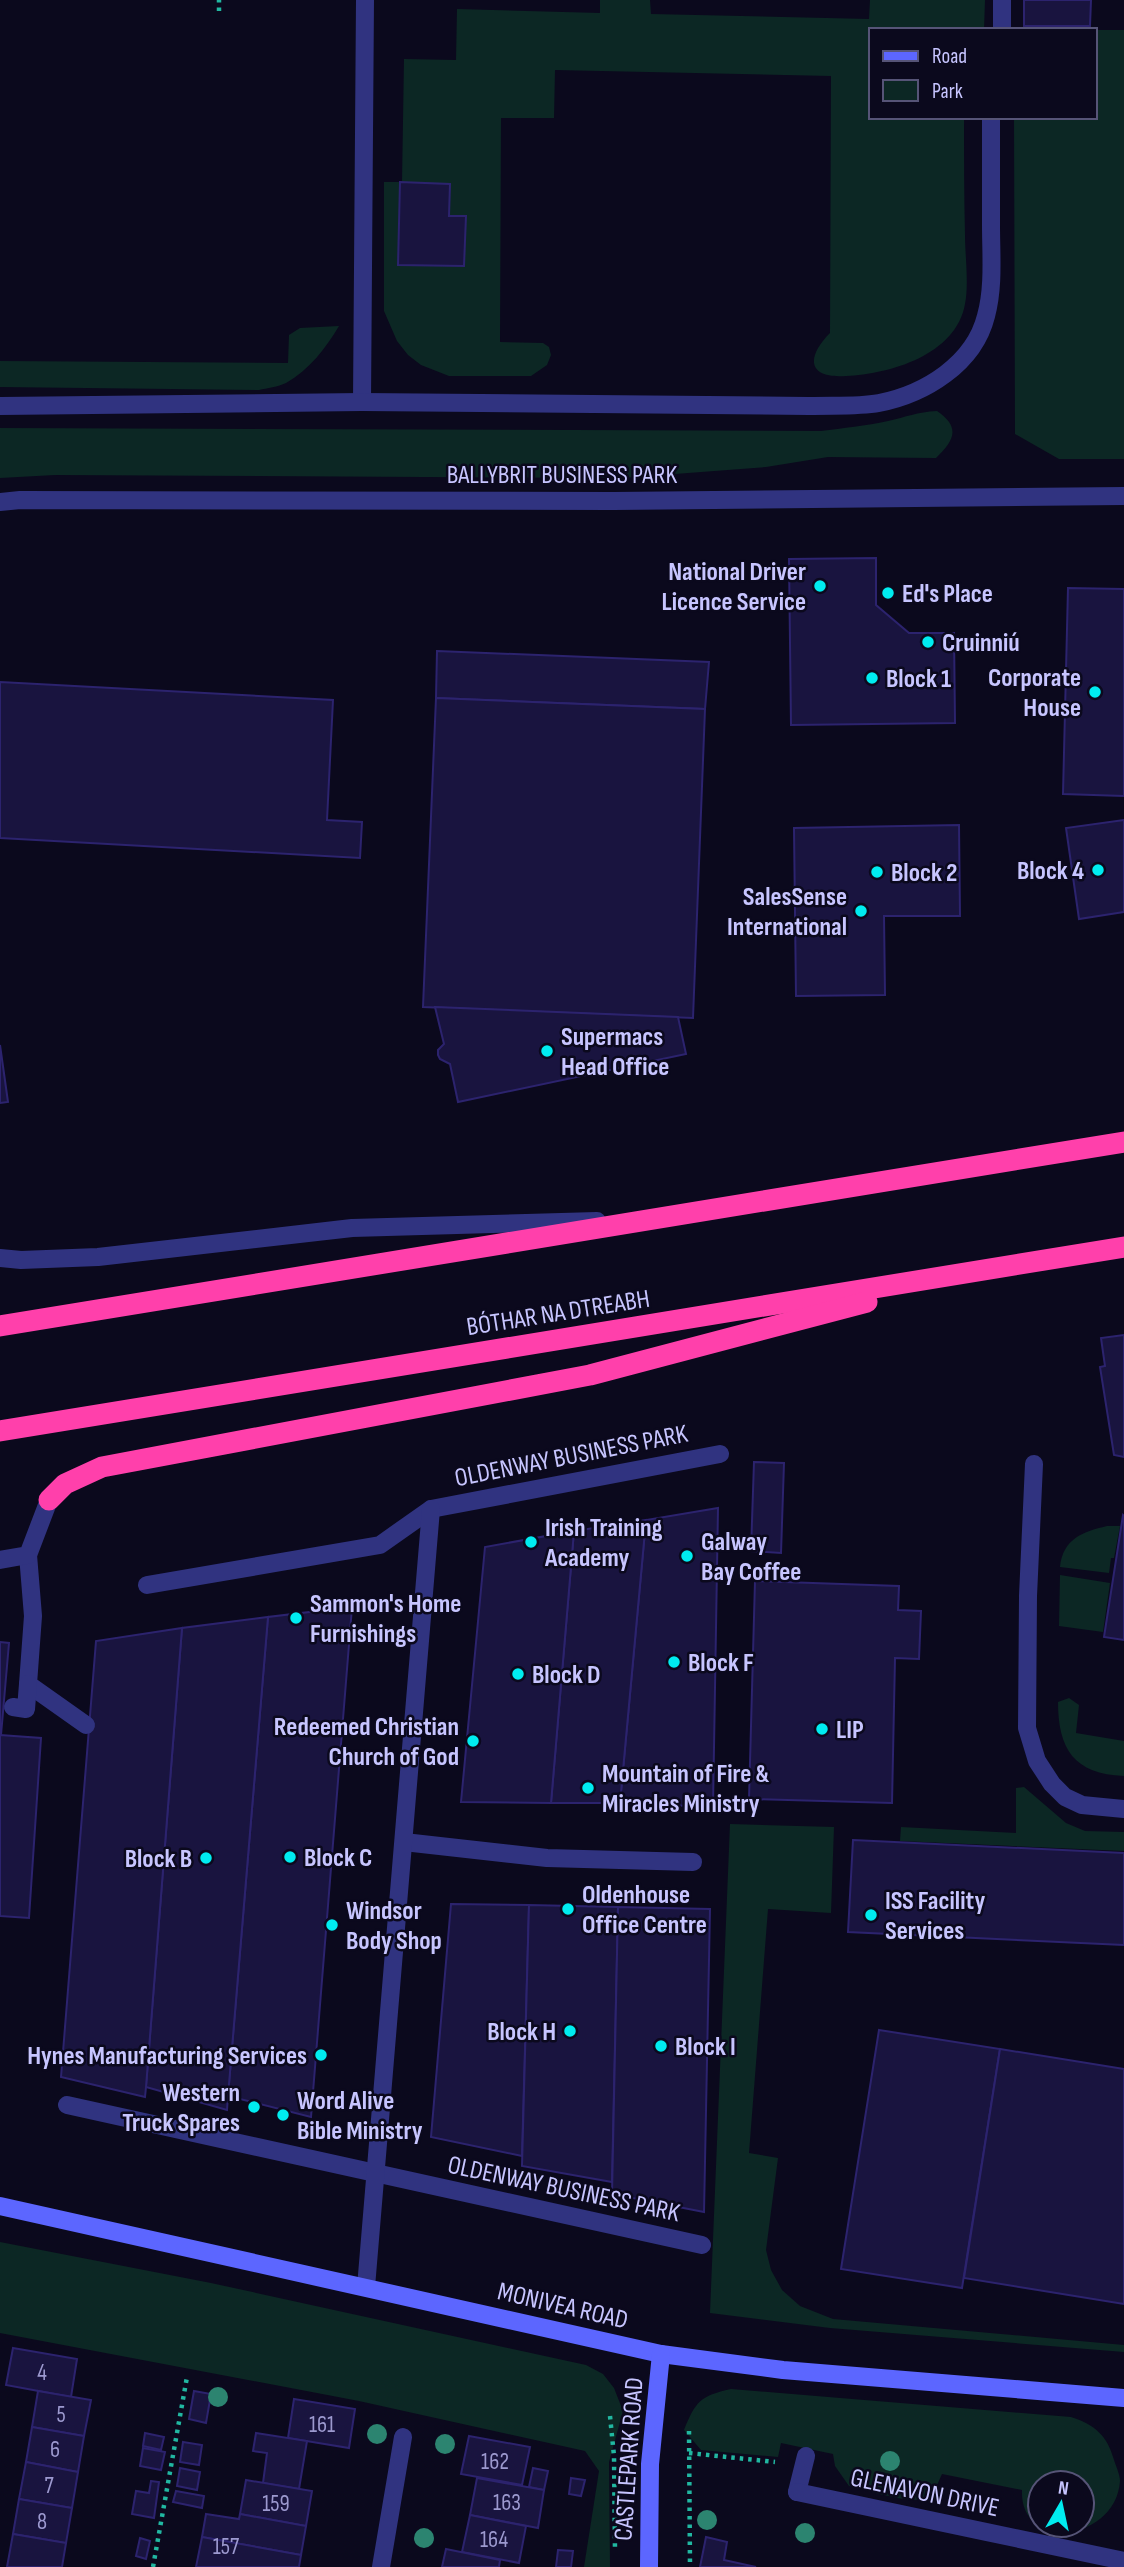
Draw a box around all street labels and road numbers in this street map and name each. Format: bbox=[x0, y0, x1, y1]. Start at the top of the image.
street label: BALLYBRIT BUSINESS PARK bbox=[447, 460, 678, 491]
street label: BÓTHAR NA DTREABH bbox=[465, 1284, 652, 1343]
street label: OLDENWAY BUSINESS PARK bbox=[452, 1419, 691, 1494]
street label: OLDENWAY BUSINESS PARK bbox=[445, 2150, 683, 2229]
street label: MONIVEA ROAD bbox=[495, 2276, 631, 2336]
street label: CASTLEPARK ROAD bbox=[608, 2376, 651, 2542]
street label: GLENAVON DRIVE bbox=[848, 2463, 1002, 2524]

